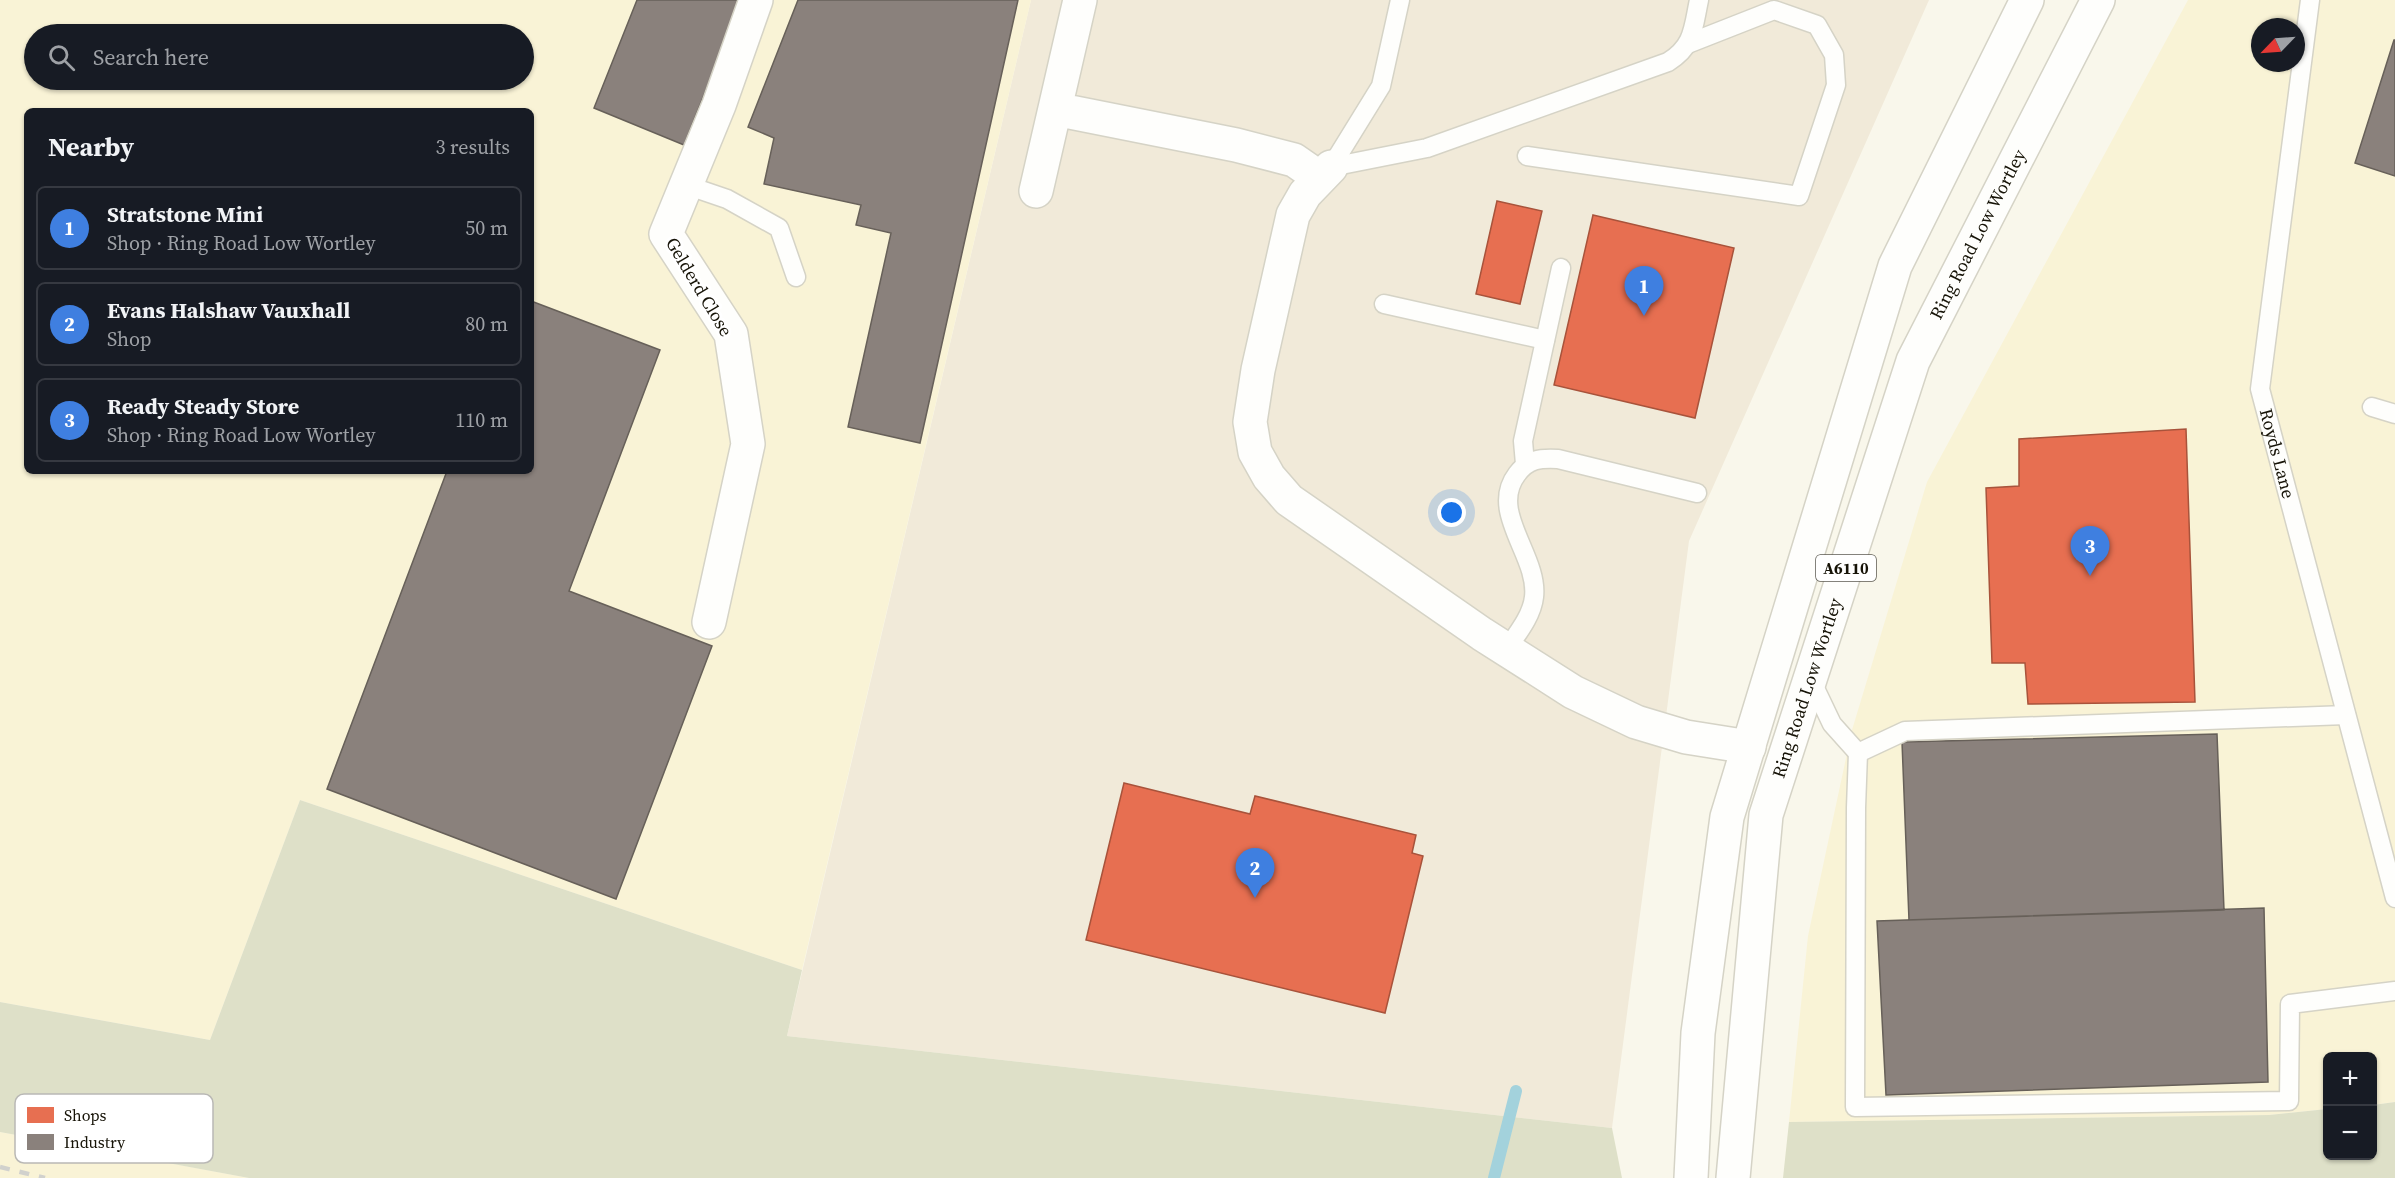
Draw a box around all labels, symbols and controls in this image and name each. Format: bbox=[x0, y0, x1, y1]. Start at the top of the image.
north arrow bbox=[2251, 18, 2305, 72]
search box bbox=[24, 24, 534, 90]
icon: search bbox=[45, 41, 78, 74]
text: Search here bbox=[93, 42, 209, 72]
text: Nearby bbox=[48, 129, 134, 165]
text: 3 results bbox=[435, 133, 510, 161]
street label: Ring Road Low Wortley bbox=[1923, 144, 2032, 323]
text: Stratstone Mini bbox=[107, 199, 263, 229]
text: 1 bbox=[64, 214, 75, 242]
text: 50 m bbox=[465, 214, 508, 242]
text: Shop · Ring Road Low Wortley bbox=[107, 229, 376, 257]
street label: Gelderd Close bbox=[660, 233, 739, 341]
pin: 1 bbox=[1624, 266, 1664, 316]
text: Evans Halshaw Vauxhall bbox=[107, 295, 350, 325]
text: 2 bbox=[64, 310, 75, 338]
text: 80 m bbox=[465, 310, 508, 338]
text: Shop bbox=[107, 325, 152, 353]
text: Ready Steady Store bbox=[107, 391, 299, 421]
text: 3 bbox=[64, 406, 75, 434]
text: 110 m bbox=[455, 406, 508, 434]
street label: Royds Lane bbox=[2254, 406, 2302, 501]
text: Shop · Ring Road Low Wortley bbox=[107, 421, 376, 449]
your location bbox=[1437, 498, 1466, 527]
pin: 3 bbox=[2070, 526, 2110, 576]
road number: A6110 bbox=[1816, 555, 1876, 581]
street label: Ring Road Low Wortley bbox=[1766, 594, 1848, 781]
pin: 2 bbox=[1236, 848, 1274, 898]
map controls bbox=[2323, 1052, 2377, 1160]
button: + bbox=[2323, 1052, 2377, 1106]
legend bbox=[15, 1094, 213, 1163]
text: Shops bbox=[64, 1104, 107, 1126]
button: − bbox=[2323, 1106, 2377, 1160]
text: Industry bbox=[64, 1131, 126, 1153]

